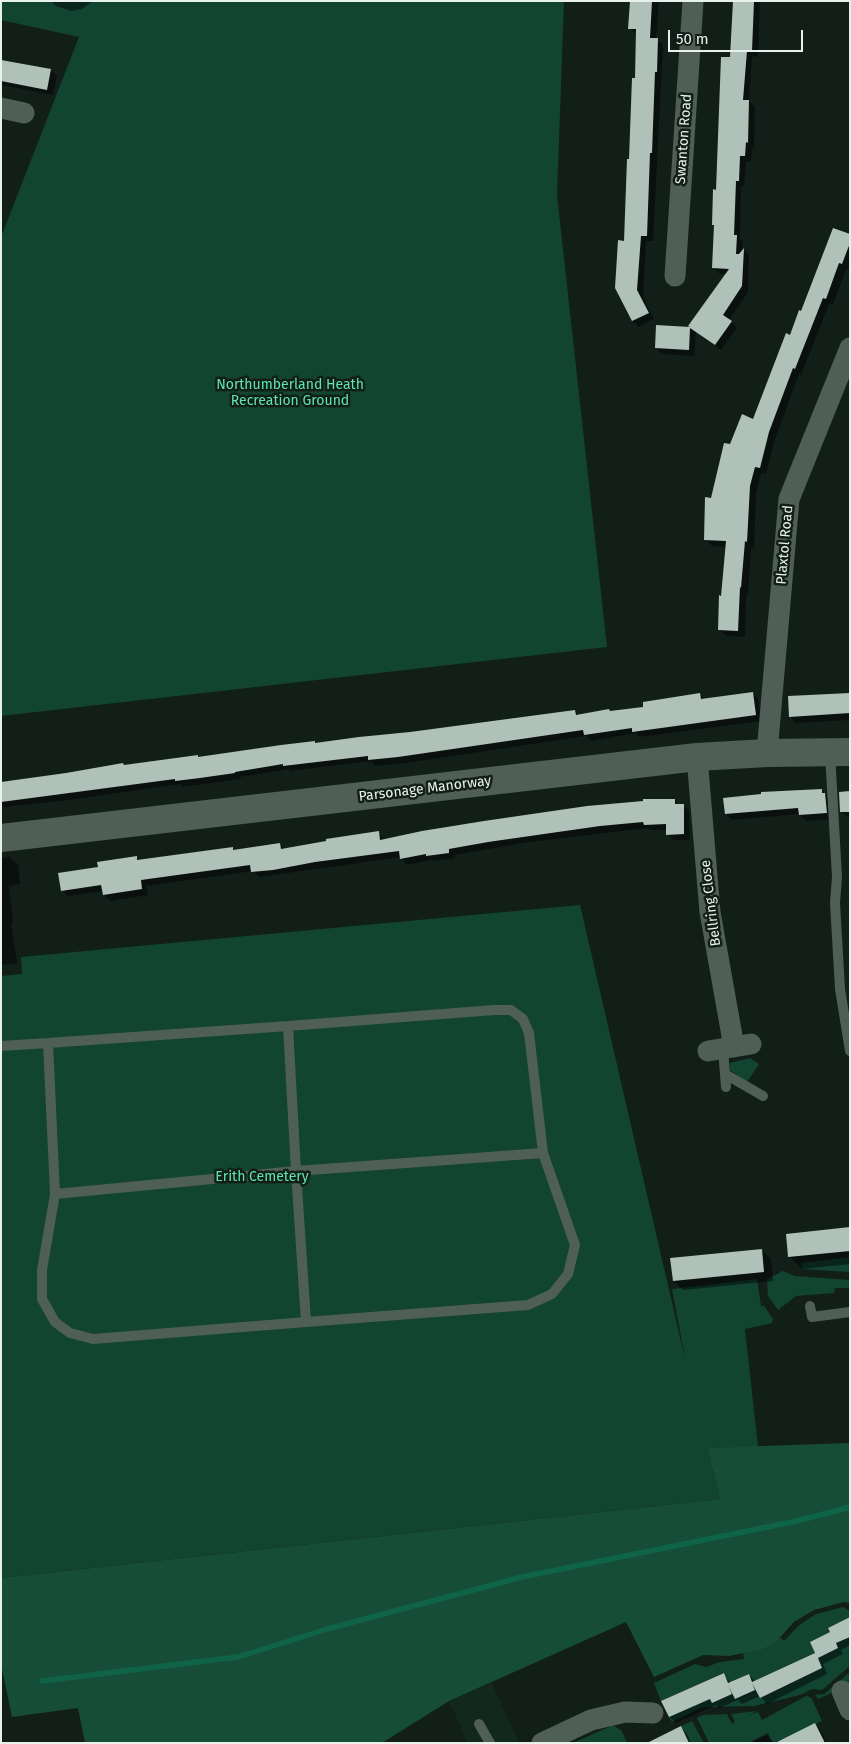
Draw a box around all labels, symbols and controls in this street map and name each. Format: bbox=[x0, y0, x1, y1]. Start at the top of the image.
scale bar bbox=[671, 20, 806, 52]
text: 50 m bbox=[676, 30, 709, 48]
street label: Swanton Road bbox=[672, 93, 696, 185]
park label: Northumberland Heath Recreation Ground bbox=[216, 377, 364, 410]
street label: Plaxtol Road bbox=[773, 505, 797, 585]
street label: Parsonage Manorway bbox=[358, 773, 492, 805]
street label: Bellring Close bbox=[697, 859, 725, 947]
park label: Erith Cemetery bbox=[215, 1169, 309, 1185]

